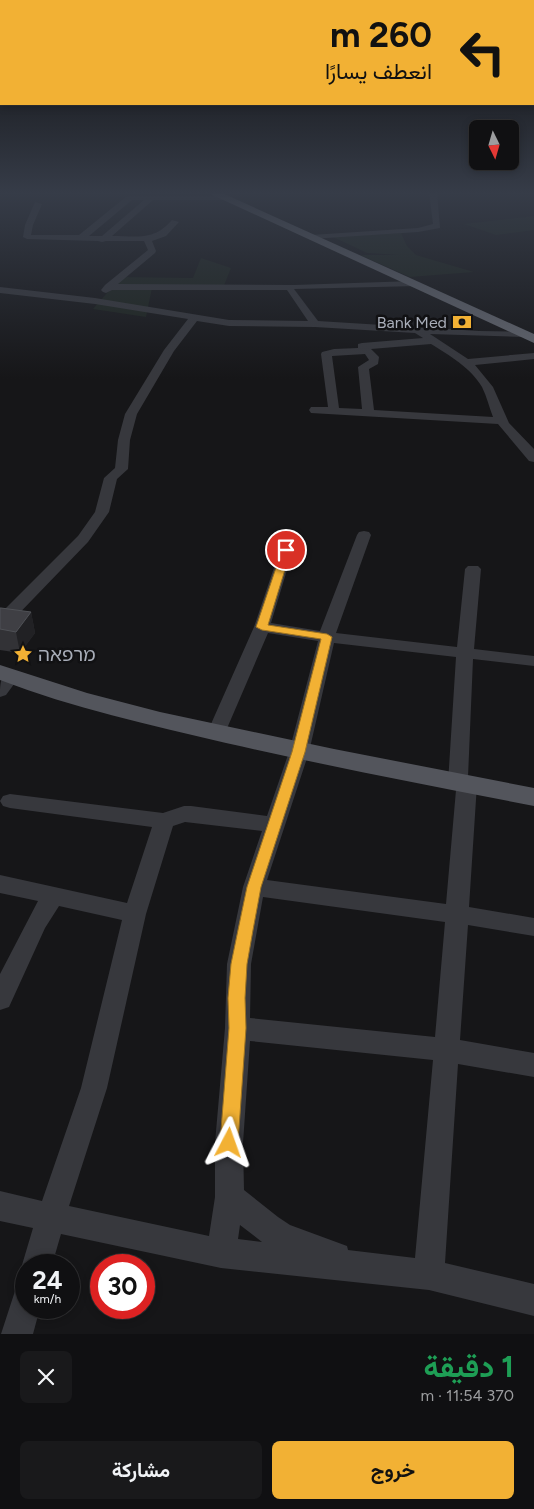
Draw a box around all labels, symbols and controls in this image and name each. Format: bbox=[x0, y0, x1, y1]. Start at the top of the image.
text: 260 m bbox=[330, 14, 432, 56]
icon: left bbox=[450, 20, 515, 85]
text: انعطف يسارًا bbox=[325, 58, 432, 85]
north arrow bbox=[469, 120, 519, 170]
map controls bbox=[469, 120, 519, 170]
bank icon: Bank Med bbox=[451, 311, 473, 333]
place label: Bank Med bbox=[377, 313, 447, 332]
pin bbox=[265, 529, 307, 571]
icon: arrive bbox=[272, 536, 300, 564]
place icon: מרפאה bbox=[12, 643, 34, 665]
place label: מרפאה bbox=[38, 643, 96, 666]
position arrow bbox=[202, 1116, 254, 1168]
speed limit sign: 30 bbox=[90, 1254, 155, 1319]
text: 24 bbox=[32, 1265, 63, 1295]
text: km/h bbox=[34, 1292, 61, 1306]
text: 1 دقيقة bbox=[423, 1348, 514, 1385]
button: close bbox=[20, 1351, 72, 1403]
text: 370 m · 11:54 bbox=[421, 1386, 514, 1405]
button: مشاركة bbox=[20, 1441, 262, 1499]
button: خروج bbox=[272, 1441, 514, 1499]

